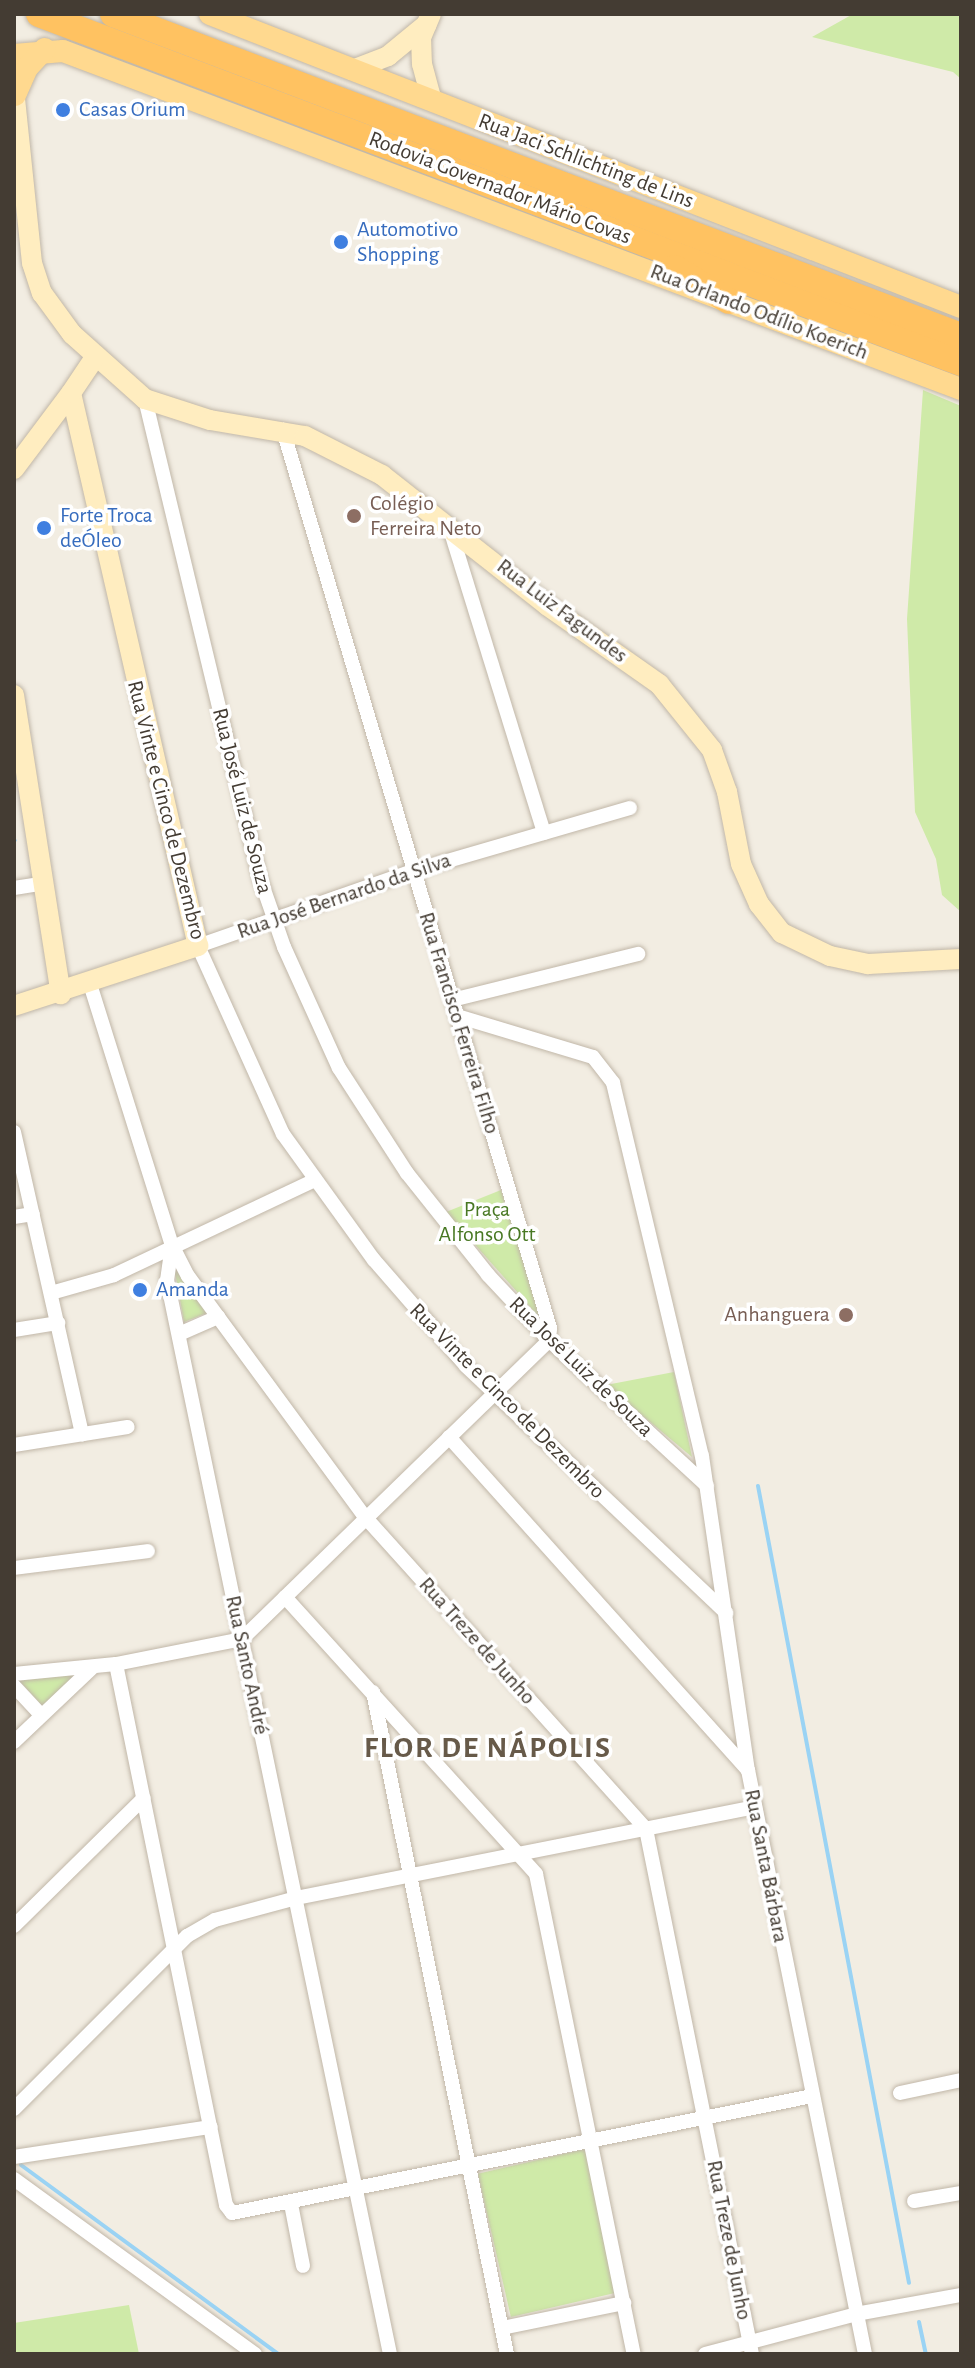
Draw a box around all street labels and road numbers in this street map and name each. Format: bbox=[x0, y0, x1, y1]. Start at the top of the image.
street label: Rua Jaci Schlichting de Lins bbox=[475, 108, 697, 214]
street label: Rodovia Governador Mário Covas bbox=[365, 126, 635, 250]
street label: Rua Orlando Odílio Koerich bbox=[646, 258, 872, 366]
street label: Rua Luiz Fagundes bbox=[491, 553, 633, 669]
street label: Rua Vinte e Cinco de Dezembro bbox=[121, 678, 211, 942]
street label: Rua José Luiz de Souza bbox=[206, 705, 278, 897]
street label: Rua José Bernardo da Silva bbox=[234, 847, 454, 945]
street label: Rua Francisco Ferreira Filho bbox=[413, 909, 505, 1137]
street label: Rua José Luiz de Souza bbox=[503, 1291, 659, 1443]
street label: Rua Vinte e Cinco de Dezembro bbox=[404, 1298, 610, 1504]
street label: Rua Treze de Junho bbox=[413, 1572, 541, 1710]
street label: Rua Santo André bbox=[219, 1593, 275, 1737]
street label: Rua Santa Bárbara bbox=[738, 1787, 794, 1945]
street label: Rua Treze de Junho bbox=[701, 2158, 757, 2322]

